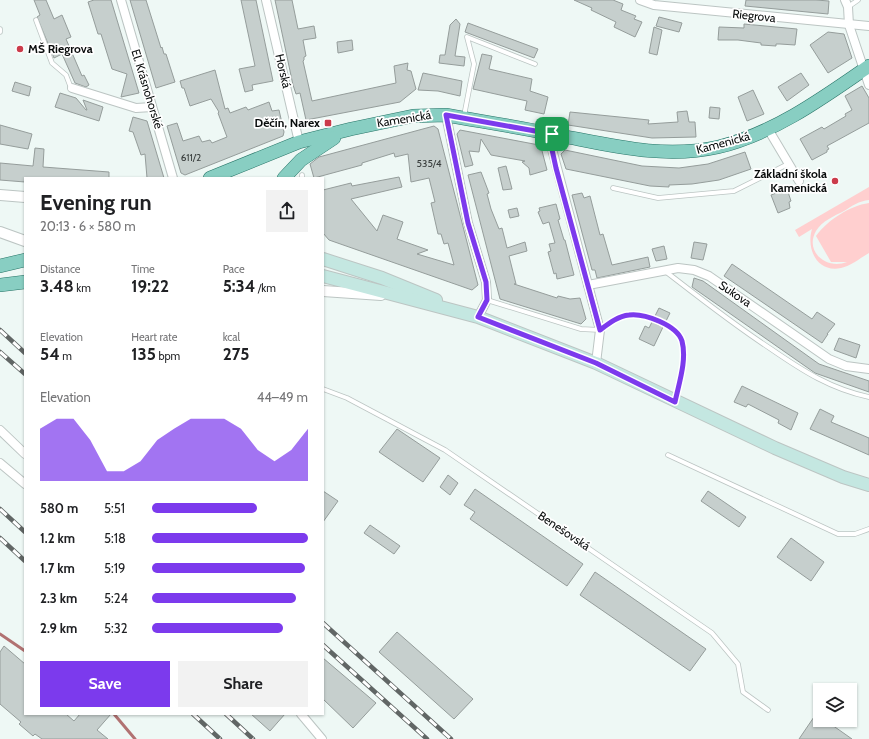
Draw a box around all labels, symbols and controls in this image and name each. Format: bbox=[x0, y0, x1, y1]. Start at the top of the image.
street label: Riegrova bbox=[732, 6, 777, 25]
place label: MŠ Riegrova bbox=[28, 41, 93, 56]
marker: MŠ Riegrova bbox=[15, 44, 25, 54]
street label: El. Krásnohorské bbox=[128, 47, 167, 130]
street label: Horská bbox=[272, 52, 295, 90]
street label: Kamenická bbox=[376, 107, 432, 130]
place label: Děčín, Narex bbox=[255, 115, 320, 130]
pin bbox=[535, 117, 569, 151]
marker: Děčín, Narex bbox=[323, 118, 333, 128]
icon: arrive bbox=[541, 123, 563, 145]
street label: Kamenická bbox=[694, 128, 752, 157]
house number: 611/2 bbox=[181, 151, 201, 164]
house number: 535/4 bbox=[417, 157, 442, 170]
place label: Základní škola Kamenická bbox=[754, 166, 827, 195]
marker: Základní škola Kamenická bbox=[830, 176, 840, 186]
text: Evening run bbox=[40, 189, 152, 216]
button: share bbox=[266, 190, 308, 232]
text: 20:13 · 6 × 580 m bbox=[40, 218, 136, 234]
text: Distance bbox=[40, 262, 81, 276]
text: Time bbox=[131, 262, 155, 276]
text: Pace bbox=[223, 262, 245, 276]
text: 3.48 bbox=[40, 276, 74, 296]
text: 19:22 bbox=[131, 276, 169, 296]
text: 5:34 bbox=[223, 276, 255, 296]
street label: Sukova bbox=[716, 277, 755, 310]
text: km bbox=[74, 281, 91, 295]
text: /km bbox=[255, 281, 276, 295]
text: Elevation bbox=[40, 330, 83, 344]
text: Heart rate bbox=[131, 330, 177, 344]
text: kcal bbox=[223, 330, 240, 344]
text: 54 bbox=[40, 344, 60, 364]
text: 135 bbox=[131, 344, 156, 364]
text: 275 bbox=[223, 344, 249, 364]
text: m bbox=[60, 349, 72, 363]
text: bpm bbox=[156, 349, 180, 363]
text: Elevation bbox=[40, 389, 91, 405]
text: 44–49 m bbox=[257, 389, 308, 405]
text: 580 m bbox=[40, 500, 78, 516]
text: 5:51 bbox=[104, 500, 125, 516]
street label: Benešovská bbox=[535, 508, 593, 554]
text: 1.2 km bbox=[40, 530, 75, 546]
text: 5:18 bbox=[104, 530, 126, 546]
text: 1.7 km bbox=[40, 560, 75, 576]
text: 5:19 bbox=[104, 560, 125, 576]
text: 2.3 km bbox=[40, 590, 77, 606]
text: 5:24 bbox=[104, 590, 128, 606]
text: 2.9 km bbox=[40, 620, 77, 636]
text: 5:32 bbox=[104, 620, 128, 636]
button: Save bbox=[40, 661, 170, 707]
button: Share bbox=[178, 661, 308, 707]
map controls bbox=[813, 683, 857, 727]
button: layers bbox=[813, 683, 857, 727]

